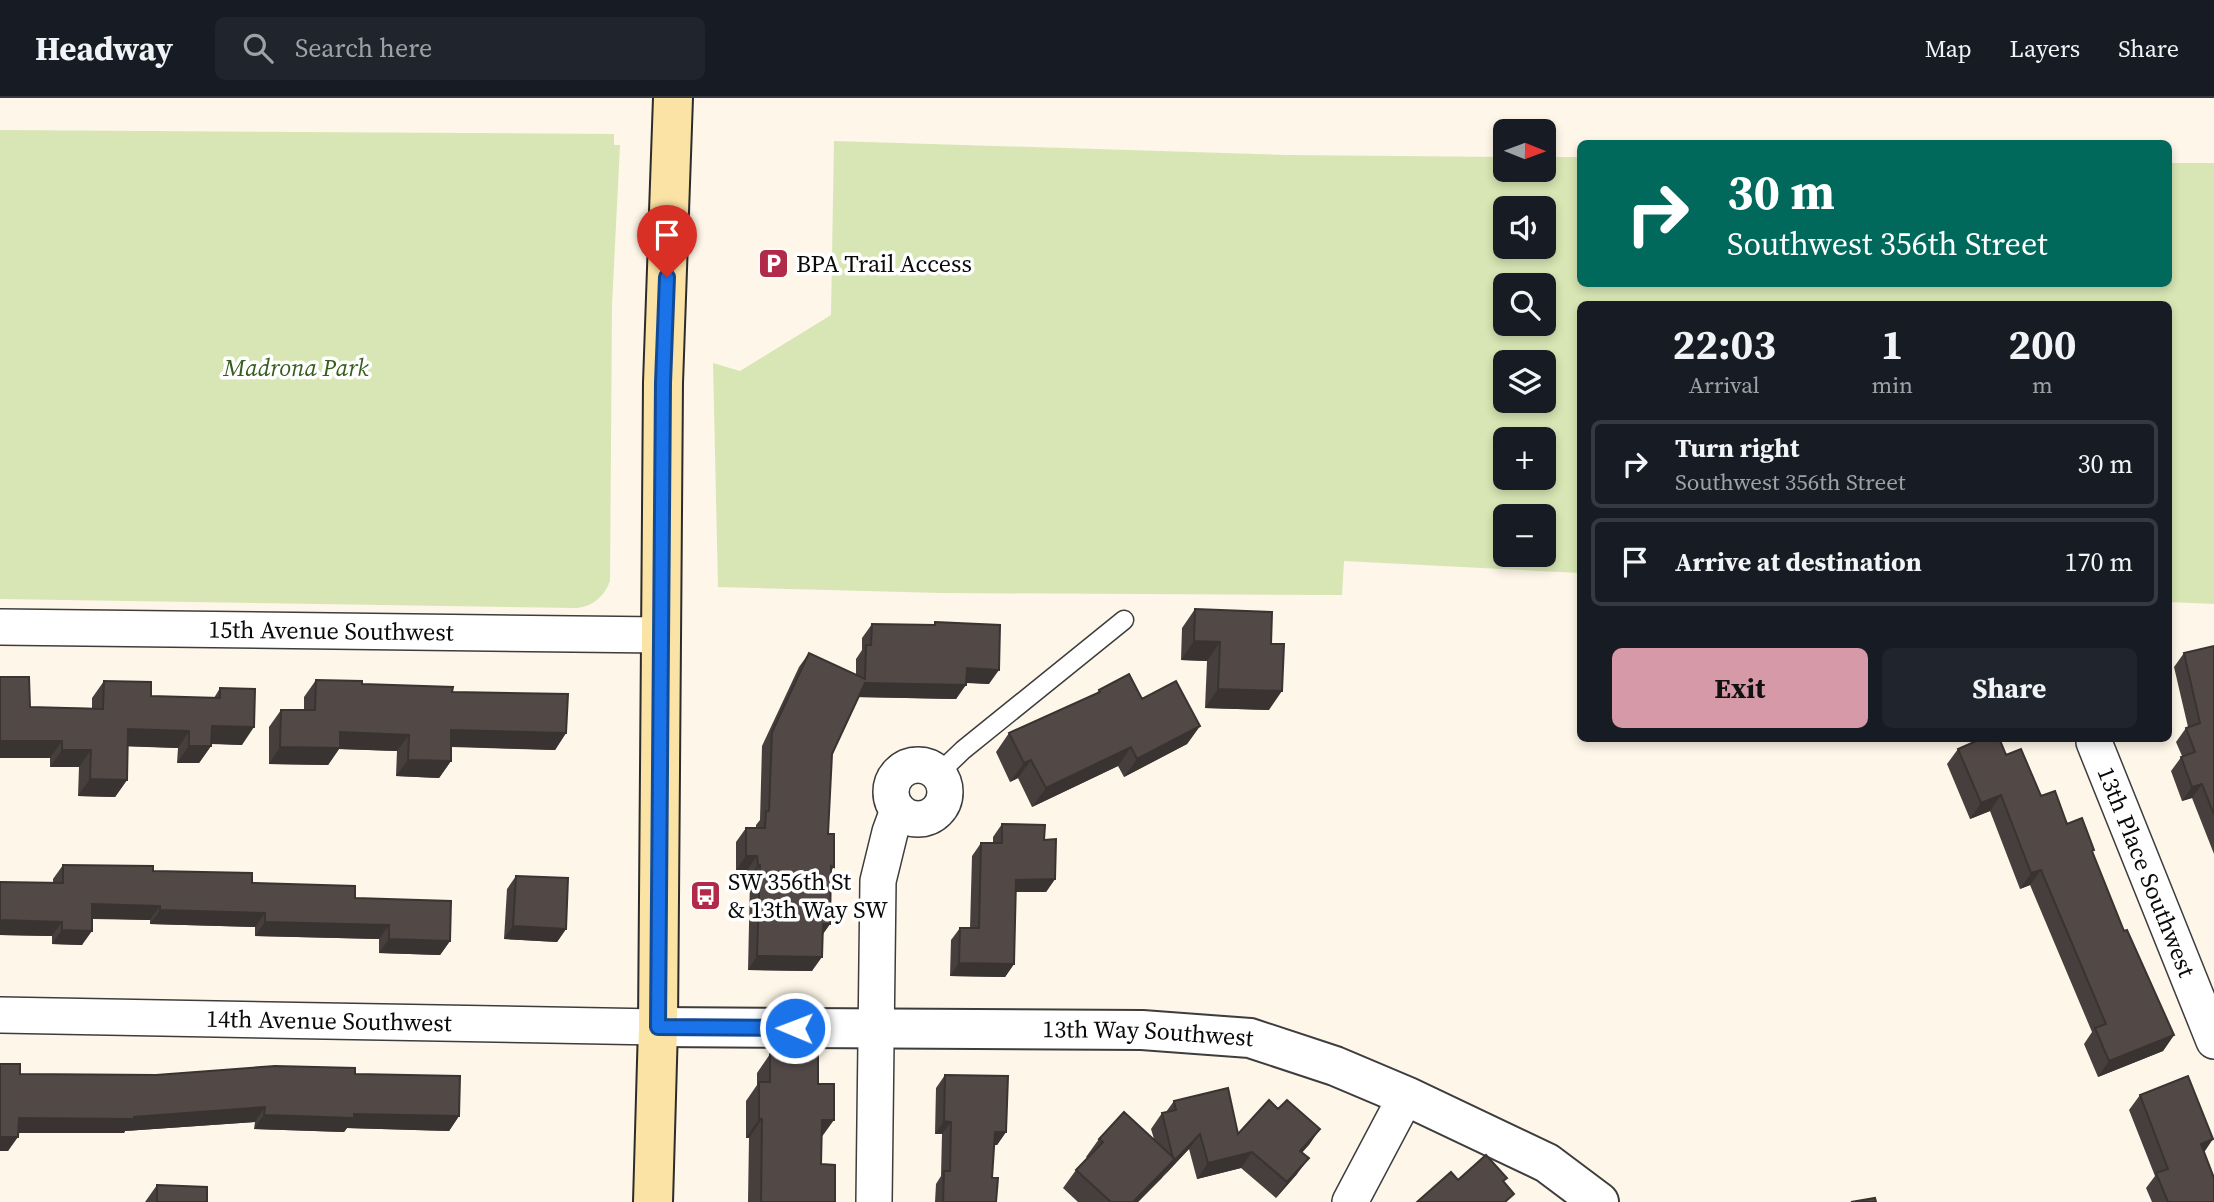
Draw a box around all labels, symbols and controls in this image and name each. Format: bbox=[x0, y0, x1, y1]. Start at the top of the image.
search box bbox=[215, 17, 705, 80]
text: Headway bbox=[35, 26, 173, 71]
icon: search bbox=[239, 29, 277, 67]
text: Search here bbox=[295, 30, 432, 66]
text: Map bbox=[1925, 32, 1972, 65]
text: Layers bbox=[2010, 32, 2080, 65]
text: Share bbox=[2118, 32, 2179, 65]
north arrow bbox=[1493, 119, 1556, 182]
map controls bbox=[1493, 119, 1556, 567]
text: 30 m bbox=[1727, 158, 1835, 225]
icon: right bbox=[1612, 168, 1703, 259]
button: sound bbox=[1493, 196, 1556, 259]
pin bbox=[637, 205, 697, 277]
icon: arrive bbox=[648, 216, 686, 254]
text: Southwest 356th Street bbox=[1727, 222, 2048, 266]
parking icon: BPA Trail Access bbox=[756, 247, 790, 281]
place label: BPA Trail Access bbox=[796, 247, 972, 280]
button: search bbox=[1493, 273, 1556, 336]
text: 22:03 bbox=[1672, 315, 1776, 373]
text: 1 bbox=[1881, 315, 1904, 373]
text: 200 bbox=[2008, 315, 2077, 373]
button: layers bbox=[1493, 350, 1556, 413]
park label: Madrona Park bbox=[222, 351, 369, 384]
text: Arrival bbox=[1689, 369, 1760, 401]
text: min bbox=[1871, 369, 1913, 401]
text: m bbox=[2032, 369, 2053, 401]
button: + bbox=[1493, 427, 1556, 490]
text: Turn right bbox=[1675, 430, 1799, 466]
icon: right bbox=[1616, 445, 1654, 483]
text: 30 m bbox=[2078, 446, 2133, 482]
text: Southwest 356th Street bbox=[1675, 466, 1905, 498]
button: − bbox=[1493, 504, 1556, 567]
icon: arrive bbox=[1616, 543, 1654, 581]
text: Arrive at destination bbox=[1675, 544, 1922, 580]
text: 170 m bbox=[2065, 544, 2133, 580]
street label: 15th Avenue Southwest bbox=[208, 613, 454, 648]
button: Exit bbox=[1612, 648, 1868, 728]
button: Share bbox=[1882, 648, 2137, 728]
street label: 13th Place Southwest bbox=[2090, 762, 2204, 982]
place label: SW 356th St & 13th Way SW bbox=[728, 865, 888, 926]
bus stop icon: SW 356th St & 13th Way SW bbox=[688, 879, 722, 913]
position arrow bbox=[758, 991, 832, 1065]
street label: 14th Avenue Southwest bbox=[206, 1002, 452, 1039]
street label: 13th Way Southwest bbox=[1042, 1012, 1255, 1054]

